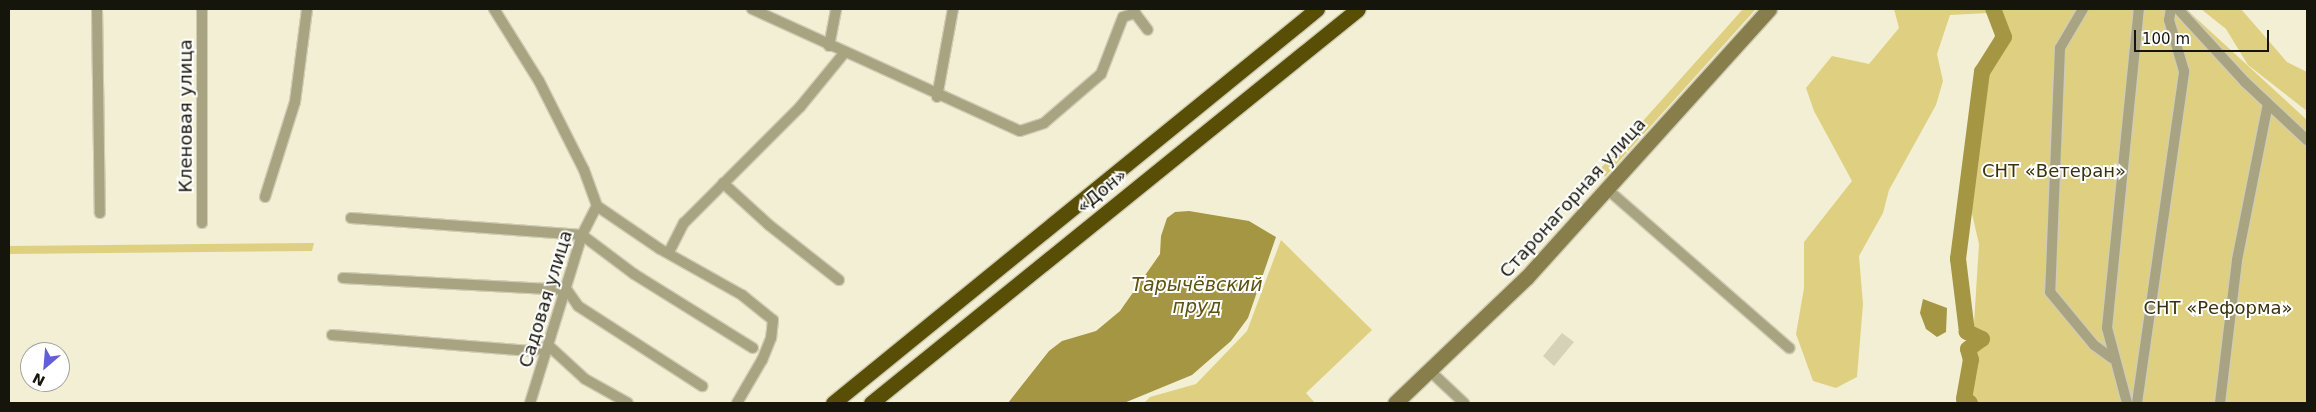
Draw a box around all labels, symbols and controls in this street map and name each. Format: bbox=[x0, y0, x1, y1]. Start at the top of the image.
scale bar bbox=[2136, 20, 2271, 52]
text: 100 m bbox=[2142, 30, 2190, 48]
street label: Кленовая улица bbox=[175, 39, 197, 193]
street label: Старонагорная улица bbox=[1495, 114, 1651, 282]
park label: СНТ «Ветеран» bbox=[1982, 160, 2126, 182]
street label: «Дон» bbox=[1072, 164, 1132, 218]
street label: Садовая улица bbox=[515, 228, 577, 370]
water label: Тарычёвский пруд bbox=[1131, 274, 1263, 318]
park label: СНТ «Реформа» bbox=[2143, 297, 2293, 319]
north arrow bbox=[20, 342, 70, 392]
text: N bbox=[30, 370, 47, 389]

